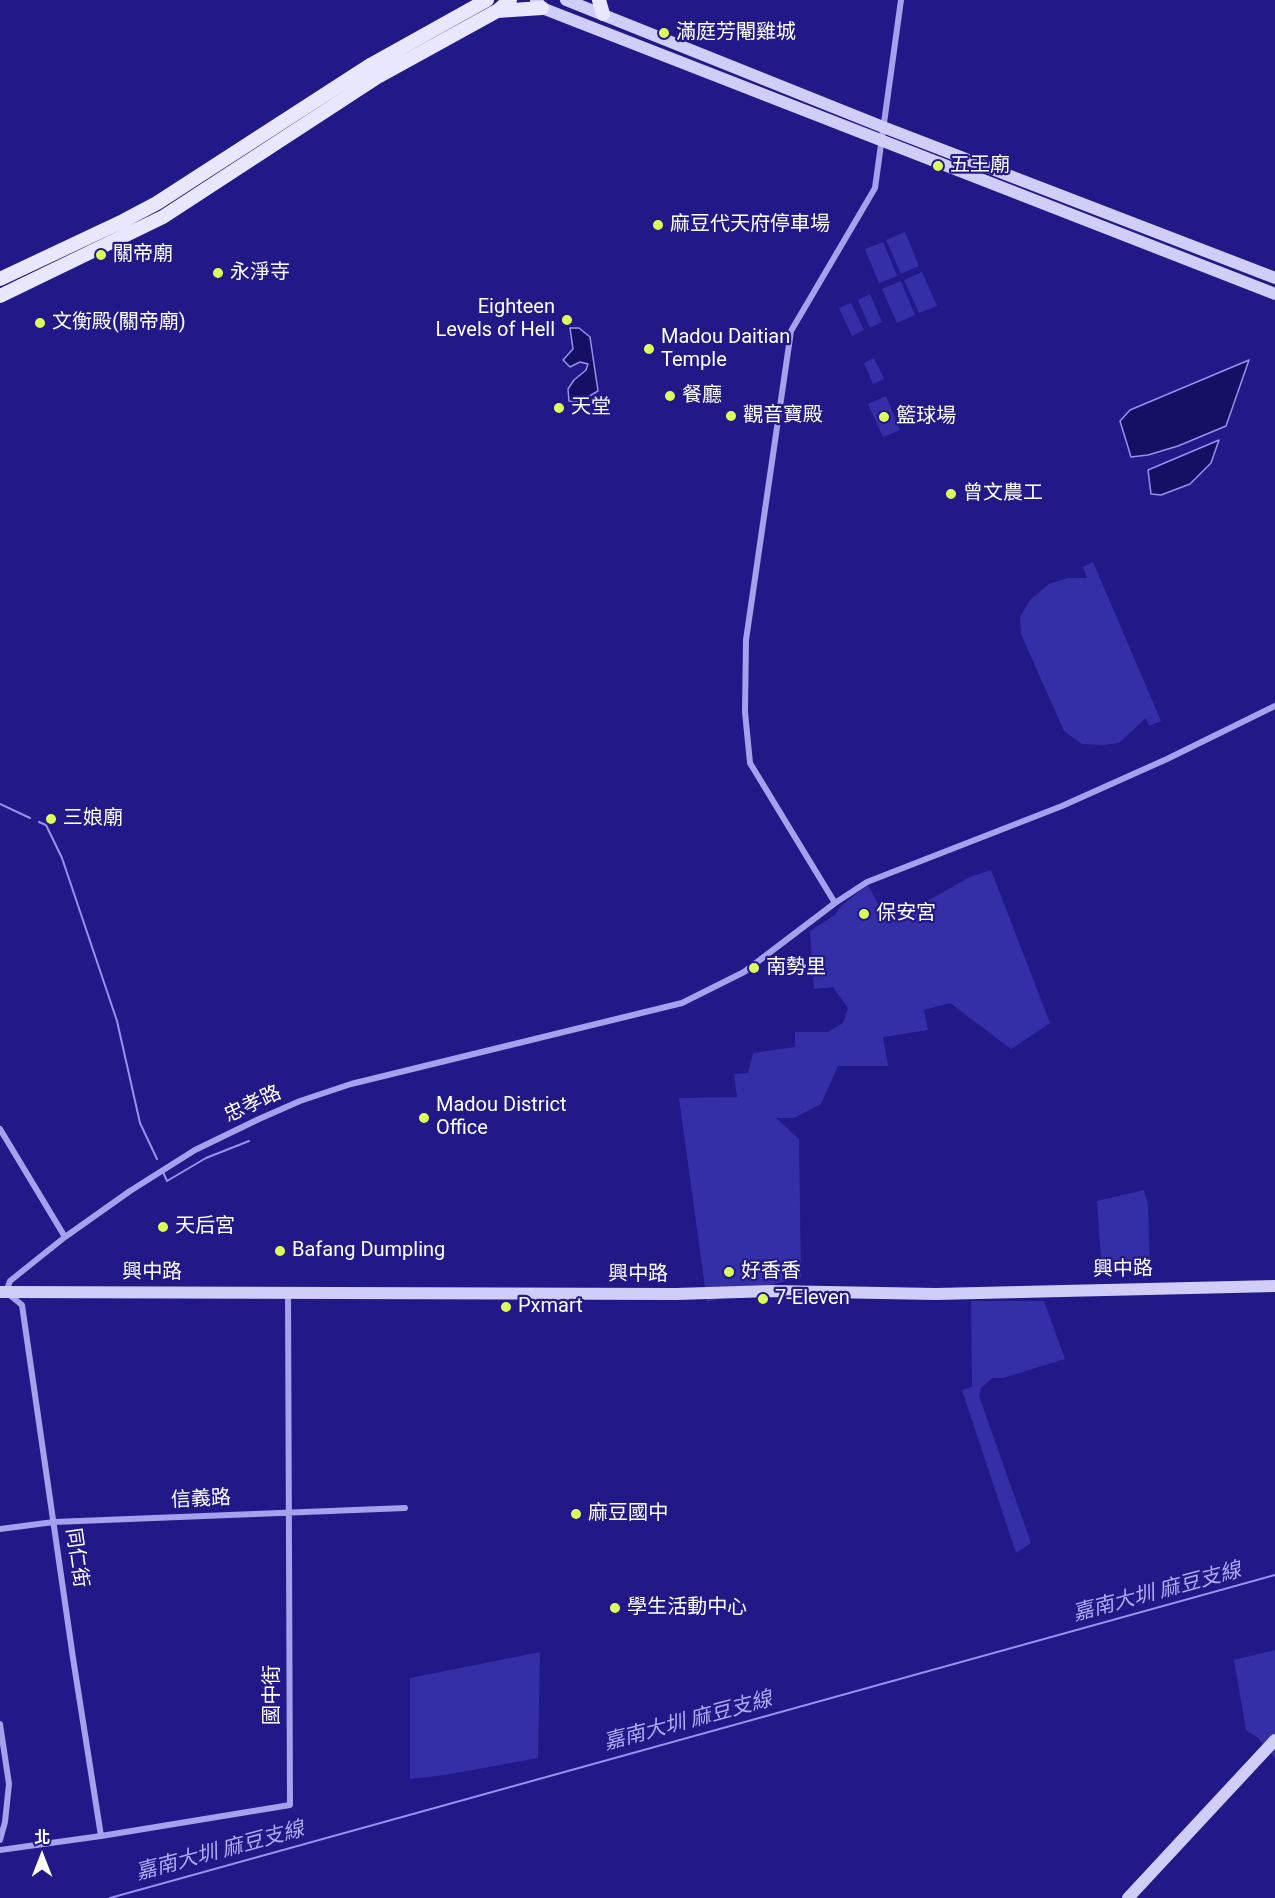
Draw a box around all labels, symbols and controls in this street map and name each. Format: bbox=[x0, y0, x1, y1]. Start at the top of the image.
place label: 滿庭芳閹雞城 bbox=[676, 21, 796, 45]
marker: 滿庭芳閹雞城 bbox=[657, 26, 671, 40]
place label: 五王廟 bbox=[950, 154, 1010, 178]
marker: 五王廟 bbox=[931, 159, 945, 173]
place label: 麻豆代天府停車場 bbox=[670, 213, 830, 237]
marker: 麻豆代天府停車場 bbox=[651, 218, 665, 232]
place label: 關帝廟 bbox=[113, 243, 173, 267]
marker: 關帝廟 bbox=[94, 248, 108, 262]
place label: 永淨寺 bbox=[230, 261, 290, 285]
marker: 永淨寺 bbox=[211, 266, 225, 280]
place label: Eighteen Levels of Hell bbox=[436, 296, 555, 343]
place label: 文衡殿(關帝廟) bbox=[52, 311, 186, 335]
marker: Eighteen Levels of Hell bbox=[560, 313, 574, 327]
marker: 文衡殿(關帝廟) bbox=[33, 316, 47, 330]
place label: Madou Daitian Temple bbox=[661, 326, 790, 373]
marker: Madou Daitian Temple bbox=[642, 342, 656, 356]
place label: 餐廳 bbox=[682, 384, 722, 408]
marker: 餐廳 bbox=[663, 389, 677, 403]
place label: 天堂 bbox=[571, 396, 611, 420]
marker: 天堂 bbox=[552, 401, 566, 415]
place label: 觀音寶殿 bbox=[743, 404, 823, 428]
place label: 籃球場 bbox=[896, 405, 956, 429]
marker: 觀音寶殿 bbox=[724, 409, 738, 423]
marker: 籃球場 bbox=[877, 410, 891, 424]
place label: 曾文農工 bbox=[963, 482, 1043, 506]
marker: 曾文農工 bbox=[944, 487, 958, 501]
place label: 三娘廟 bbox=[63, 807, 123, 831]
marker: 三娘廟 bbox=[44, 812, 58, 826]
place label: 保安宮 bbox=[876, 902, 936, 926]
marker: 保安宮 bbox=[857, 907, 871, 921]
place label: 南勢里 bbox=[766, 956, 826, 980]
marker: 南勢里 bbox=[747, 961, 761, 975]
street label: 忠孝路 bbox=[221, 1081, 285, 1129]
place label: Madou District Office bbox=[436, 1094, 567, 1141]
marker: Madou District Office bbox=[417, 1111, 431, 1125]
place label: 天后宮 bbox=[175, 1215, 235, 1239]
marker: 天后宮 bbox=[156, 1220, 170, 1234]
place label: Bafang Dumpling bbox=[292, 1239, 445, 1263]
marker: Bafang Dumpling bbox=[273, 1244, 287, 1258]
street label: 興中路 bbox=[1093, 1257, 1153, 1283]
place label: 好香香 bbox=[741, 1260, 801, 1284]
street label: 興中路 bbox=[122, 1261, 182, 1285]
street label: 興中路 bbox=[608, 1263, 668, 1287]
marker: 好香香 bbox=[722, 1265, 736, 1279]
place label: 7-Eleven bbox=[775, 1287, 850, 1311]
marker: 7-Eleven bbox=[756, 1292, 770, 1306]
place label: Pxmart bbox=[518, 1295, 583, 1319]
marker: Pxmart bbox=[499, 1300, 513, 1314]
street label: 信義路 bbox=[170, 1486, 232, 1514]
place label: 麻豆國中 bbox=[588, 1502, 668, 1526]
marker: 麻豆國中 bbox=[569, 1507, 583, 1521]
street label: 同仁街 bbox=[60, 1527, 92, 1589]
water label: 嘉南大圳 麻豆支線 bbox=[1070, 1558, 1244, 1628]
place label: 學生活動中心 bbox=[627, 1596, 747, 1620]
marker: 學生活動中心 bbox=[608, 1601, 622, 1615]
street label: 國中街 bbox=[261, 1665, 285, 1725]
water label: 嘉南大圳 麻豆支線 bbox=[601, 1687, 775, 1757]
water label: 嘉南大圳 麻豆支線 bbox=[133, 1817, 307, 1887]
north arrow bbox=[12, 1826, 72, 1886]
text: 北 bbox=[34, 1828, 50, 1847]

